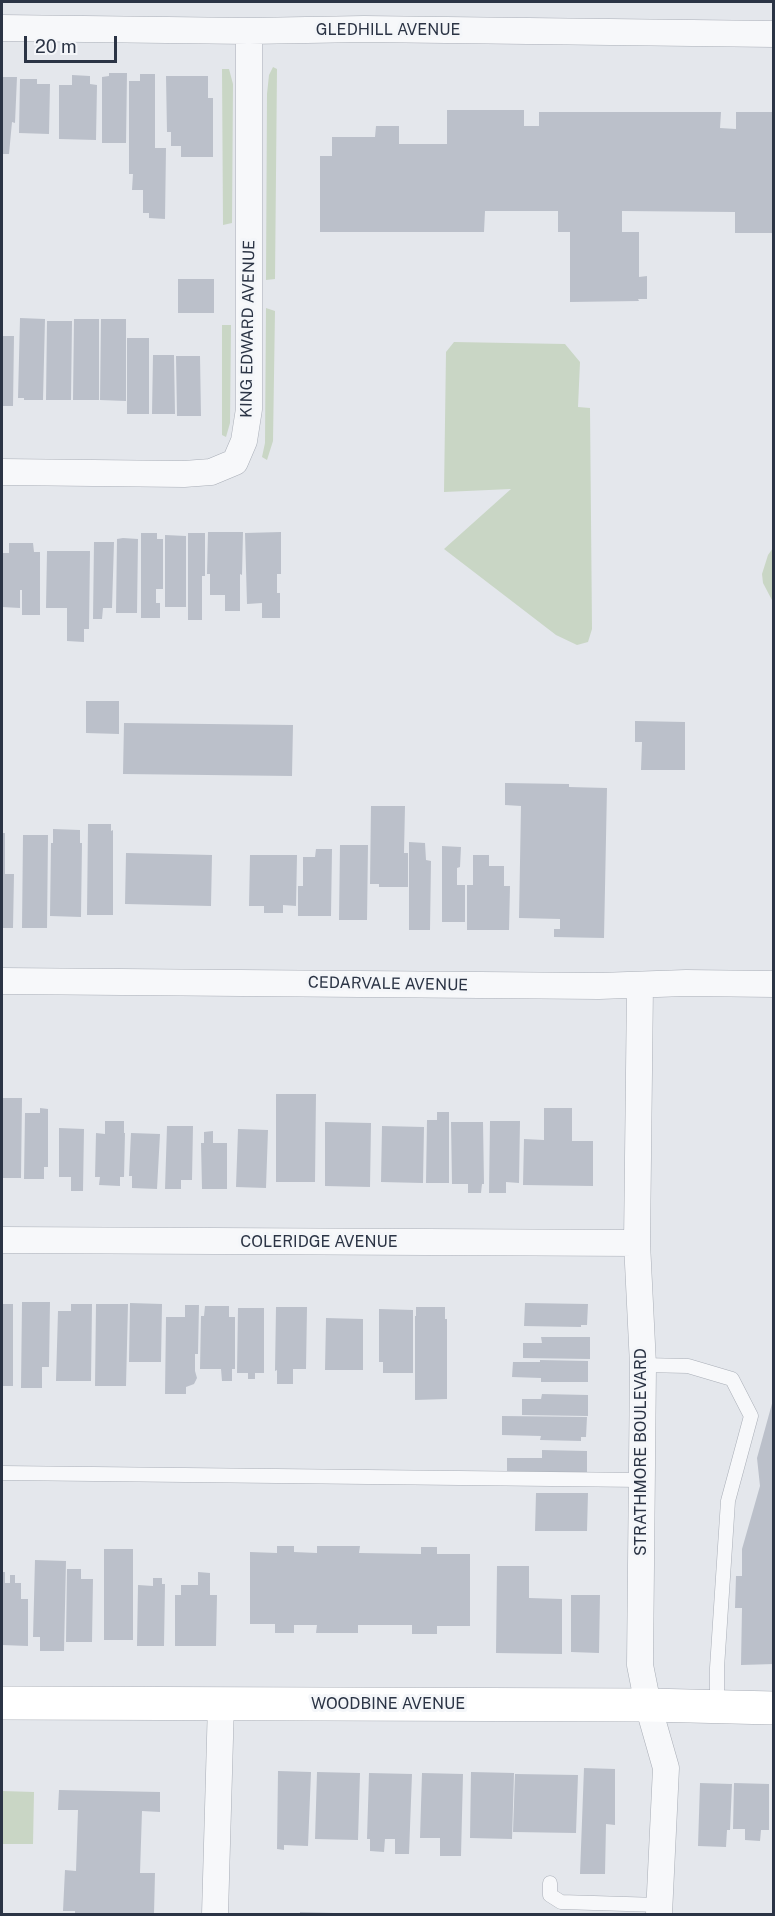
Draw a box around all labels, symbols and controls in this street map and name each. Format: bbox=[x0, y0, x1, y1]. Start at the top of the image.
street label: GLEDHILL AVENUE bbox=[316, 20, 460, 40]
scale bar bbox=[27, 24, 120, 62]
text: 20 m bbox=[35, 36, 77, 57]
street label: KING EDWARD AVENUE bbox=[237, 240, 259, 418]
street label: CEDARVALE AVENUE bbox=[308, 973, 468, 995]
street label: COLERIDGE AVENUE bbox=[240, 1232, 398, 1252]
street label: STRATHMORE BOULEVARD bbox=[631, 1348, 651, 1556]
street label: WOODBINE AVENUE bbox=[311, 1694, 465, 1714]

